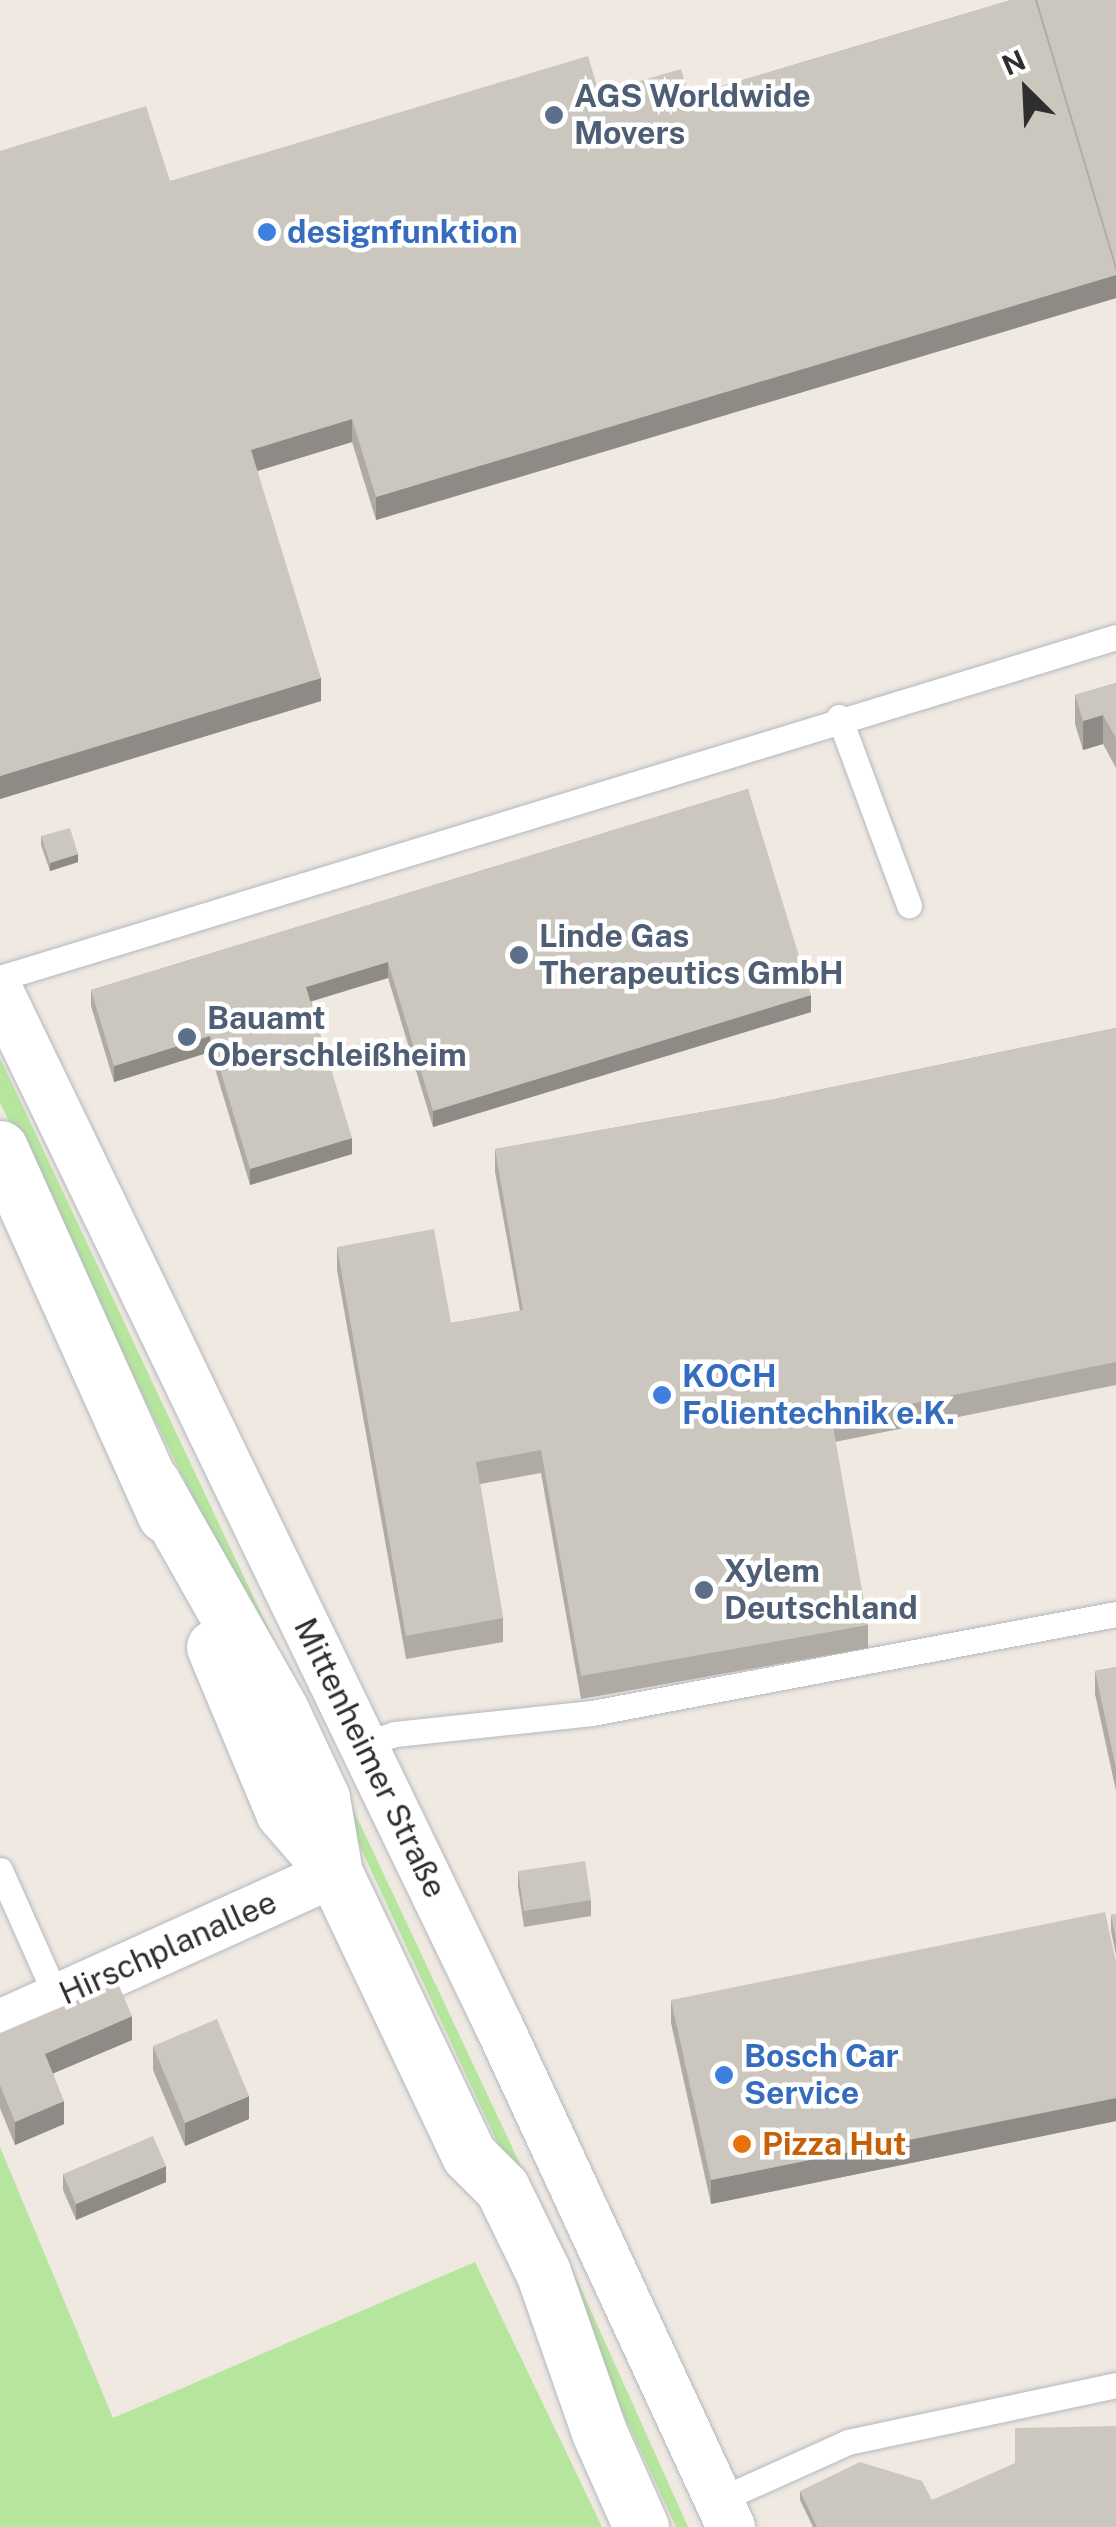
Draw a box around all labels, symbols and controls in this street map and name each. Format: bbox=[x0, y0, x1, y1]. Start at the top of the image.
north arrow bbox=[976, 40, 1076, 140]
text: N bbox=[997, 43, 1030, 82]
place label: AGS Worldwide Movers bbox=[574, 78, 811, 153]
marker: AGS Worldwide Movers bbox=[543, 104, 565, 126]
place label: designfunktion bbox=[287, 213, 518, 251]
marker: designfunktion bbox=[256, 221, 278, 243]
place label: Linde Gas Therapeutics GmbH bbox=[539, 918, 844, 993]
marker: Linde Gas Therapeutics GmbH bbox=[508, 944, 530, 966]
place label: Bauamt Oberschleißheim bbox=[207, 1000, 467, 1075]
marker: Bauamt Oberschleißheim bbox=[176, 1026, 198, 1048]
place label: KOCH Folientechnik e.K. bbox=[682, 1358, 955, 1433]
marker: KOCH Folientechnik e.K. bbox=[651, 1384, 673, 1406]
place label: Xylem Deutschland bbox=[724, 1553, 918, 1628]
marker: Xylem Deutschland bbox=[693, 1579, 715, 1601]
street label: Mittenheimer Straße bbox=[286, 1612, 454, 1904]
street label: Hirschplanallee bbox=[53, 1883, 283, 2013]
place label: Bosch Car Service bbox=[744, 2038, 899, 2113]
marker: Bosch Car Service bbox=[713, 2064, 735, 2086]
place label: Pizza Hut bbox=[762, 2125, 906, 2163]
marker: Pizza Hut bbox=[731, 2133, 753, 2155]

